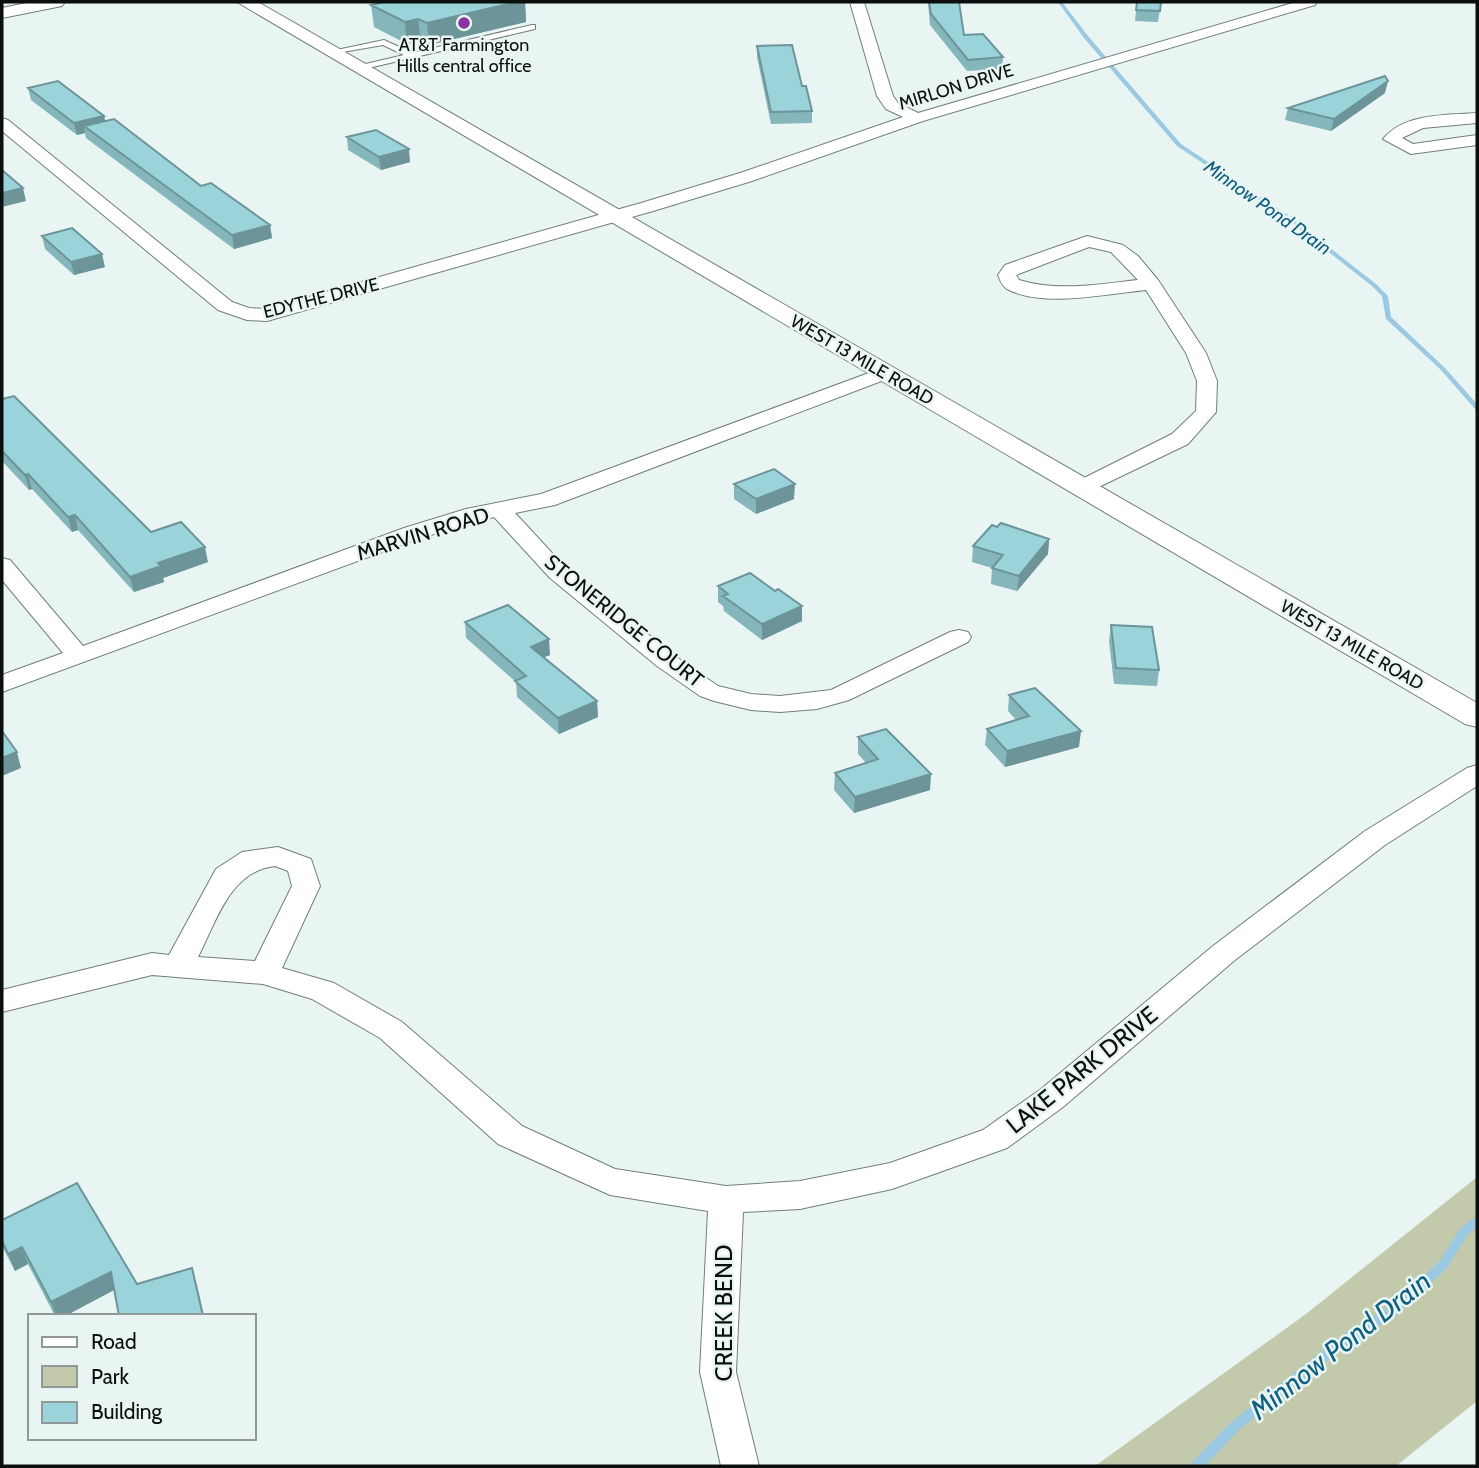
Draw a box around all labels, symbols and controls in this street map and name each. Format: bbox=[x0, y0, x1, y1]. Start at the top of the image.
marker: AT&T Farmington Hills central office bbox=[456, 15, 472, 31]
place label: AT&T Farmington Hills central office bbox=[397, 34, 531, 77]
street label: MIRLON DRIVE bbox=[896, 59, 1016, 115]
water label: Minnow Pond Drain bbox=[1199, 154, 1336, 260]
street label: EDYTHE DRIVE bbox=[261, 273, 381, 323]
street label: WEST 13 MILE ROAD bbox=[786, 310, 938, 410]
street label: MARVIN ROAD bbox=[354, 502, 492, 566]
street label: STONERIDGE COURT bbox=[540, 549, 709, 692]
street label: WEST 13 MILE ROAD bbox=[1276, 595, 1428, 695]
street label: LAKE PARK DRIVE bbox=[1000, 1000, 1163, 1139]
street label: CREEK BEND bbox=[709, 1245, 738, 1381]
water label: Minnow Pond Drain bbox=[1242, 1264, 1437, 1427]
legend bbox=[28, 1314, 256, 1440]
text: Road bbox=[91, 1329, 137, 1354]
text: Park bbox=[91, 1364, 129, 1389]
text: Building bbox=[91, 1399, 163, 1424]

